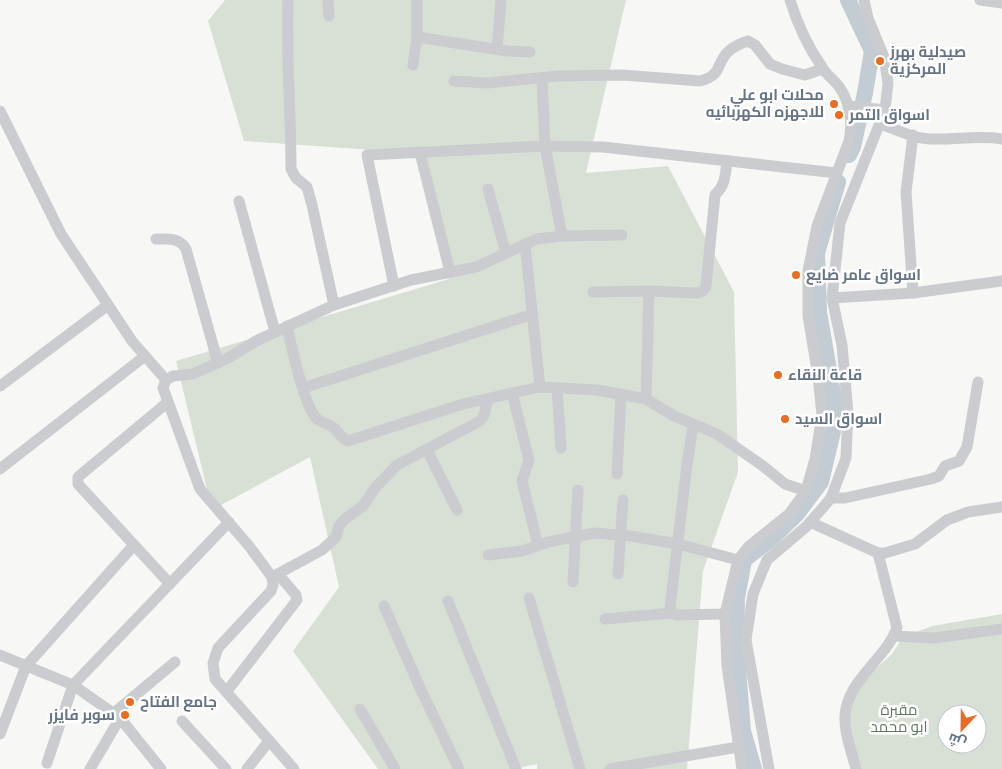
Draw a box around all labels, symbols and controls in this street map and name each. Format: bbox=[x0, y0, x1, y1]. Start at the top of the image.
place label: صيدلية بهرز المركزية bbox=[889, 43, 966, 78]
marker: صيدلية بهرز المركزية bbox=[874, 55, 886, 67]
place label: محلات ابو علي للاجهزه الكهربائيه bbox=[706, 86, 824, 121]
marker: محلات ابو علي للاجهزه الكهربائيه bbox=[828, 98, 840, 110]
place label: اسواق التمر bbox=[848, 106, 930, 124]
marker: اسواق التمر bbox=[833, 109, 845, 121]
place label: اسواق عامر ضايع bbox=[806, 266, 921, 285]
marker: اسواق عامر ضايع bbox=[790, 269, 802, 281]
place label: قاعة النقاء bbox=[788, 366, 862, 384]
marker: قاعة النقاء bbox=[772, 369, 784, 381]
place label: اسواق السيد bbox=[795, 410, 883, 428]
marker: اسواق السيد bbox=[779, 413, 791, 425]
place label: جامع الفتاح bbox=[140, 693, 217, 712]
marker: جامع الفتاح bbox=[124, 696, 136, 708]
park label: مقبرة ابو محمد bbox=[871, 701, 927, 736]
north arrow bbox=[937, 704, 987, 754]
place label: سوبر فايزر bbox=[47, 706, 115, 724]
marker: سوبر فايزر bbox=[119, 709, 131, 721]
text: ش bbox=[945, 729, 969, 753]

